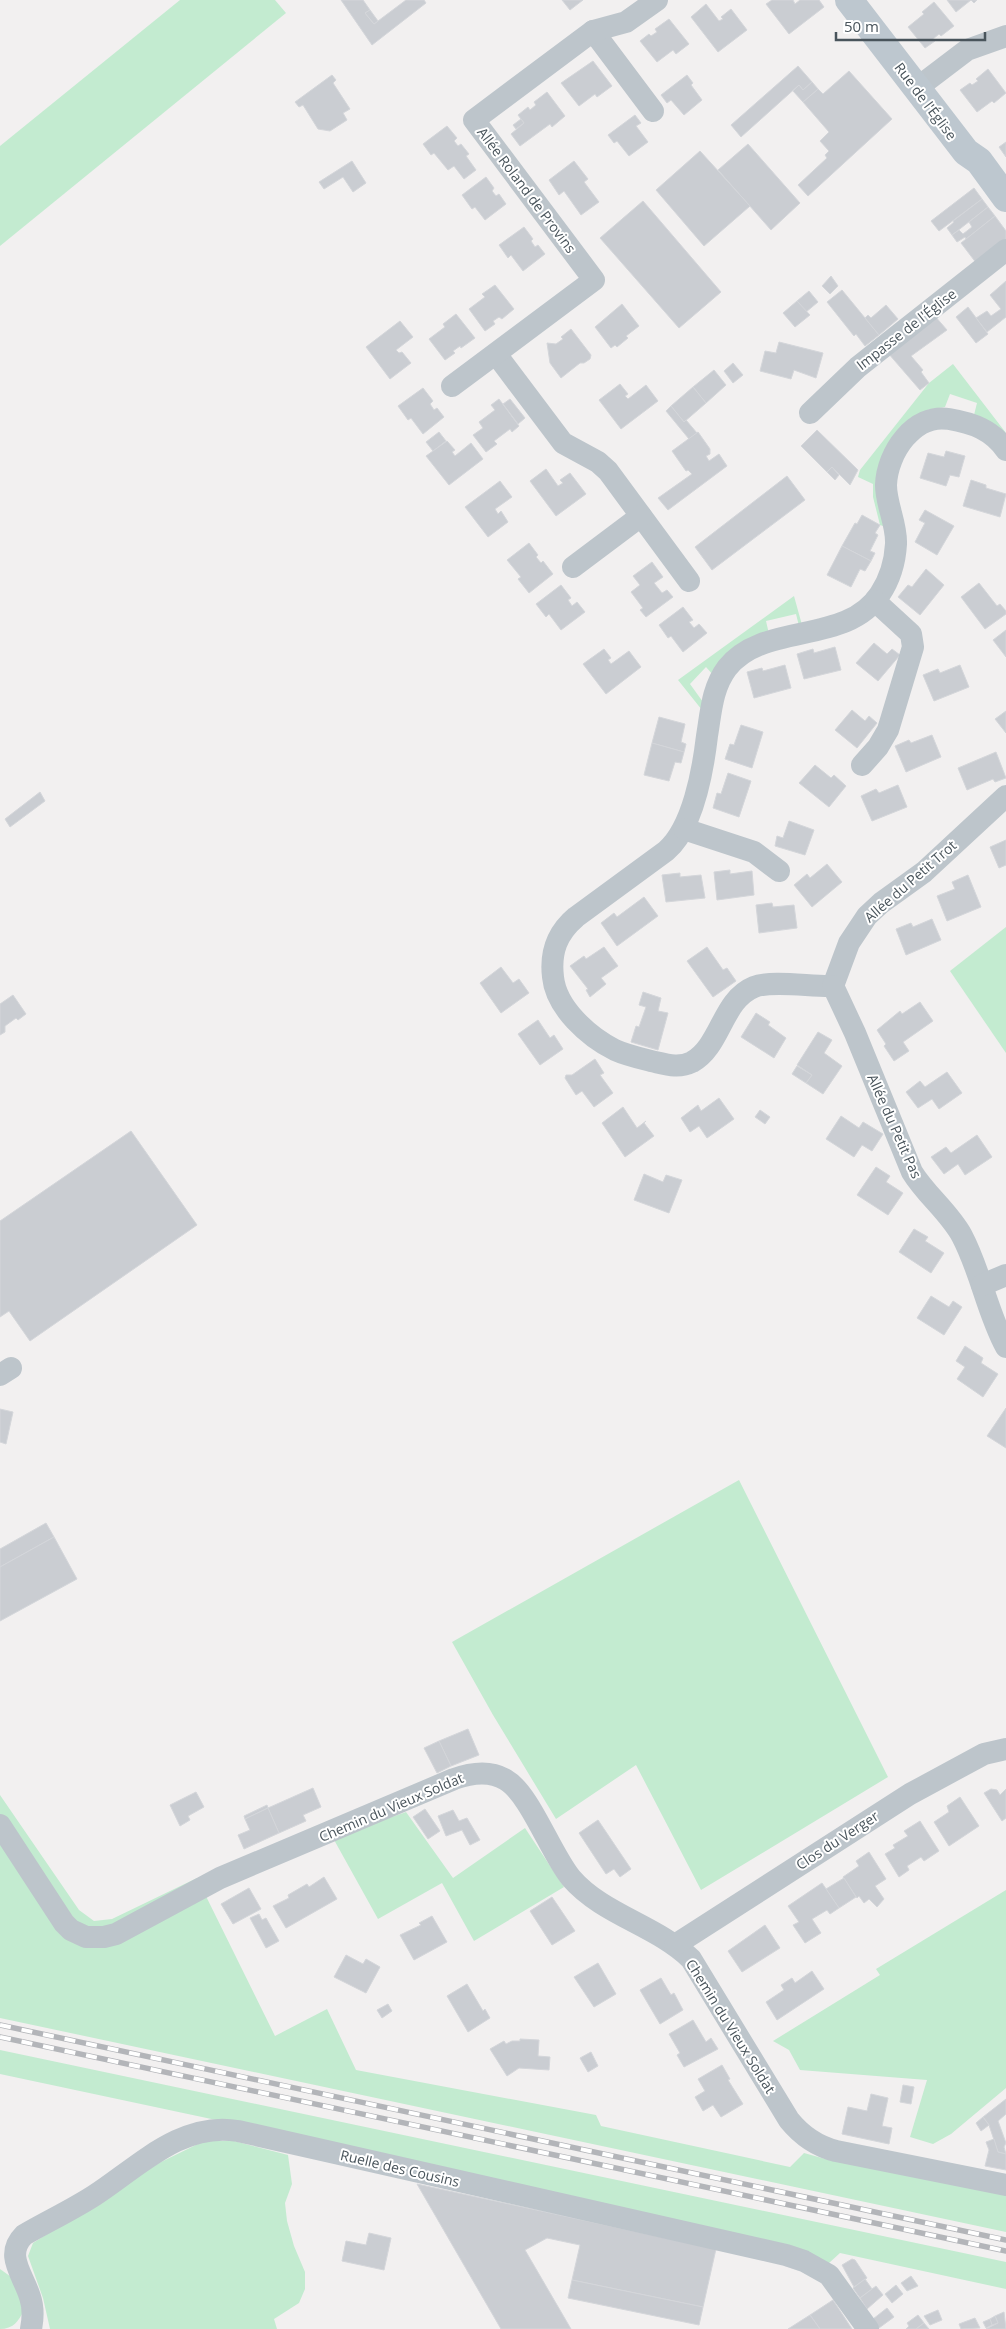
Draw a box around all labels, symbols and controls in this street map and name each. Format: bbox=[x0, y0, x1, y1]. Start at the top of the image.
scale bar bbox=[836, 10, 985, 42]
text: 50 m bbox=[844, 16, 879, 36]
street label: Rue de l'Église bbox=[891, 58, 961, 144]
street label: Allée Roland de Provins bbox=[473, 123, 581, 257]
street label: Impasse de l'Église bbox=[852, 284, 960, 374]
street label: Allée du Petit Trot bbox=[860, 836, 960, 926]
street label: Allée du Petit Pas bbox=[863, 1071, 927, 1181]
street label: Chemin du Vieux Soldat bbox=[316, 1768, 466, 1846]
street label: Clos du Verger bbox=[792, 1806, 882, 1874]
street label: Chemin du Vieux Soldat bbox=[682, 1955, 780, 2097]
street label: Ruelle des Cousins bbox=[339, 2145, 462, 2191]

